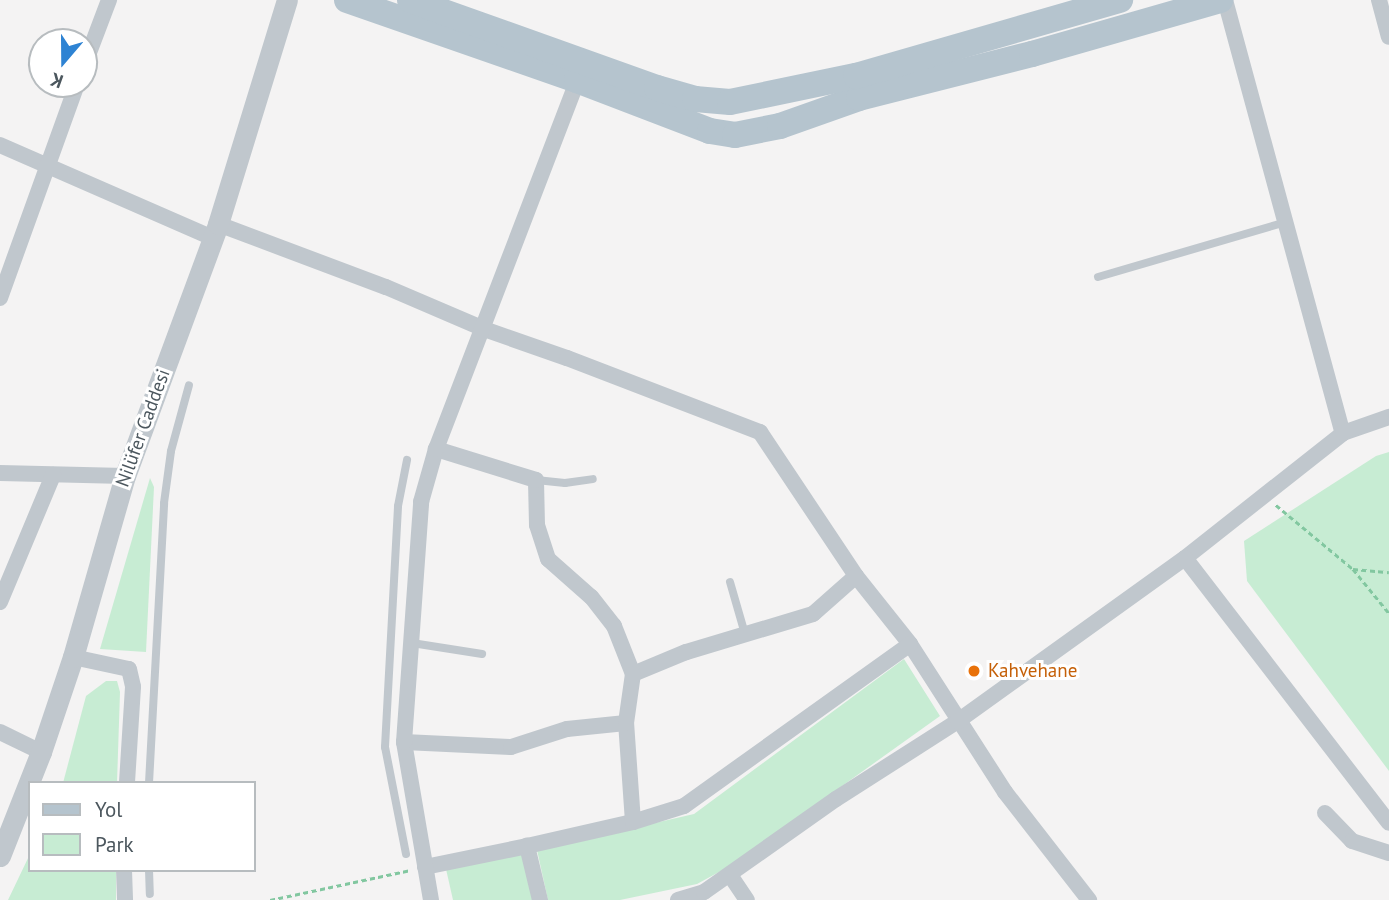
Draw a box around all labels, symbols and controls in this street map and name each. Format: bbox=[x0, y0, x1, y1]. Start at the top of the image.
north arrow bbox=[28, 28, 98, 98]
text: K bbox=[47, 68, 66, 94]
street label: Nilüfer Caddesi bbox=[111, 366, 175, 490]
place label: Kahvehane bbox=[988, 660, 1077, 682]
marker: Kahvehane bbox=[966, 663, 982, 679]
legend bbox=[28, 781, 256, 872]
text: Yol bbox=[95, 796, 122, 823]
text: Park bbox=[95, 831, 134, 858]

